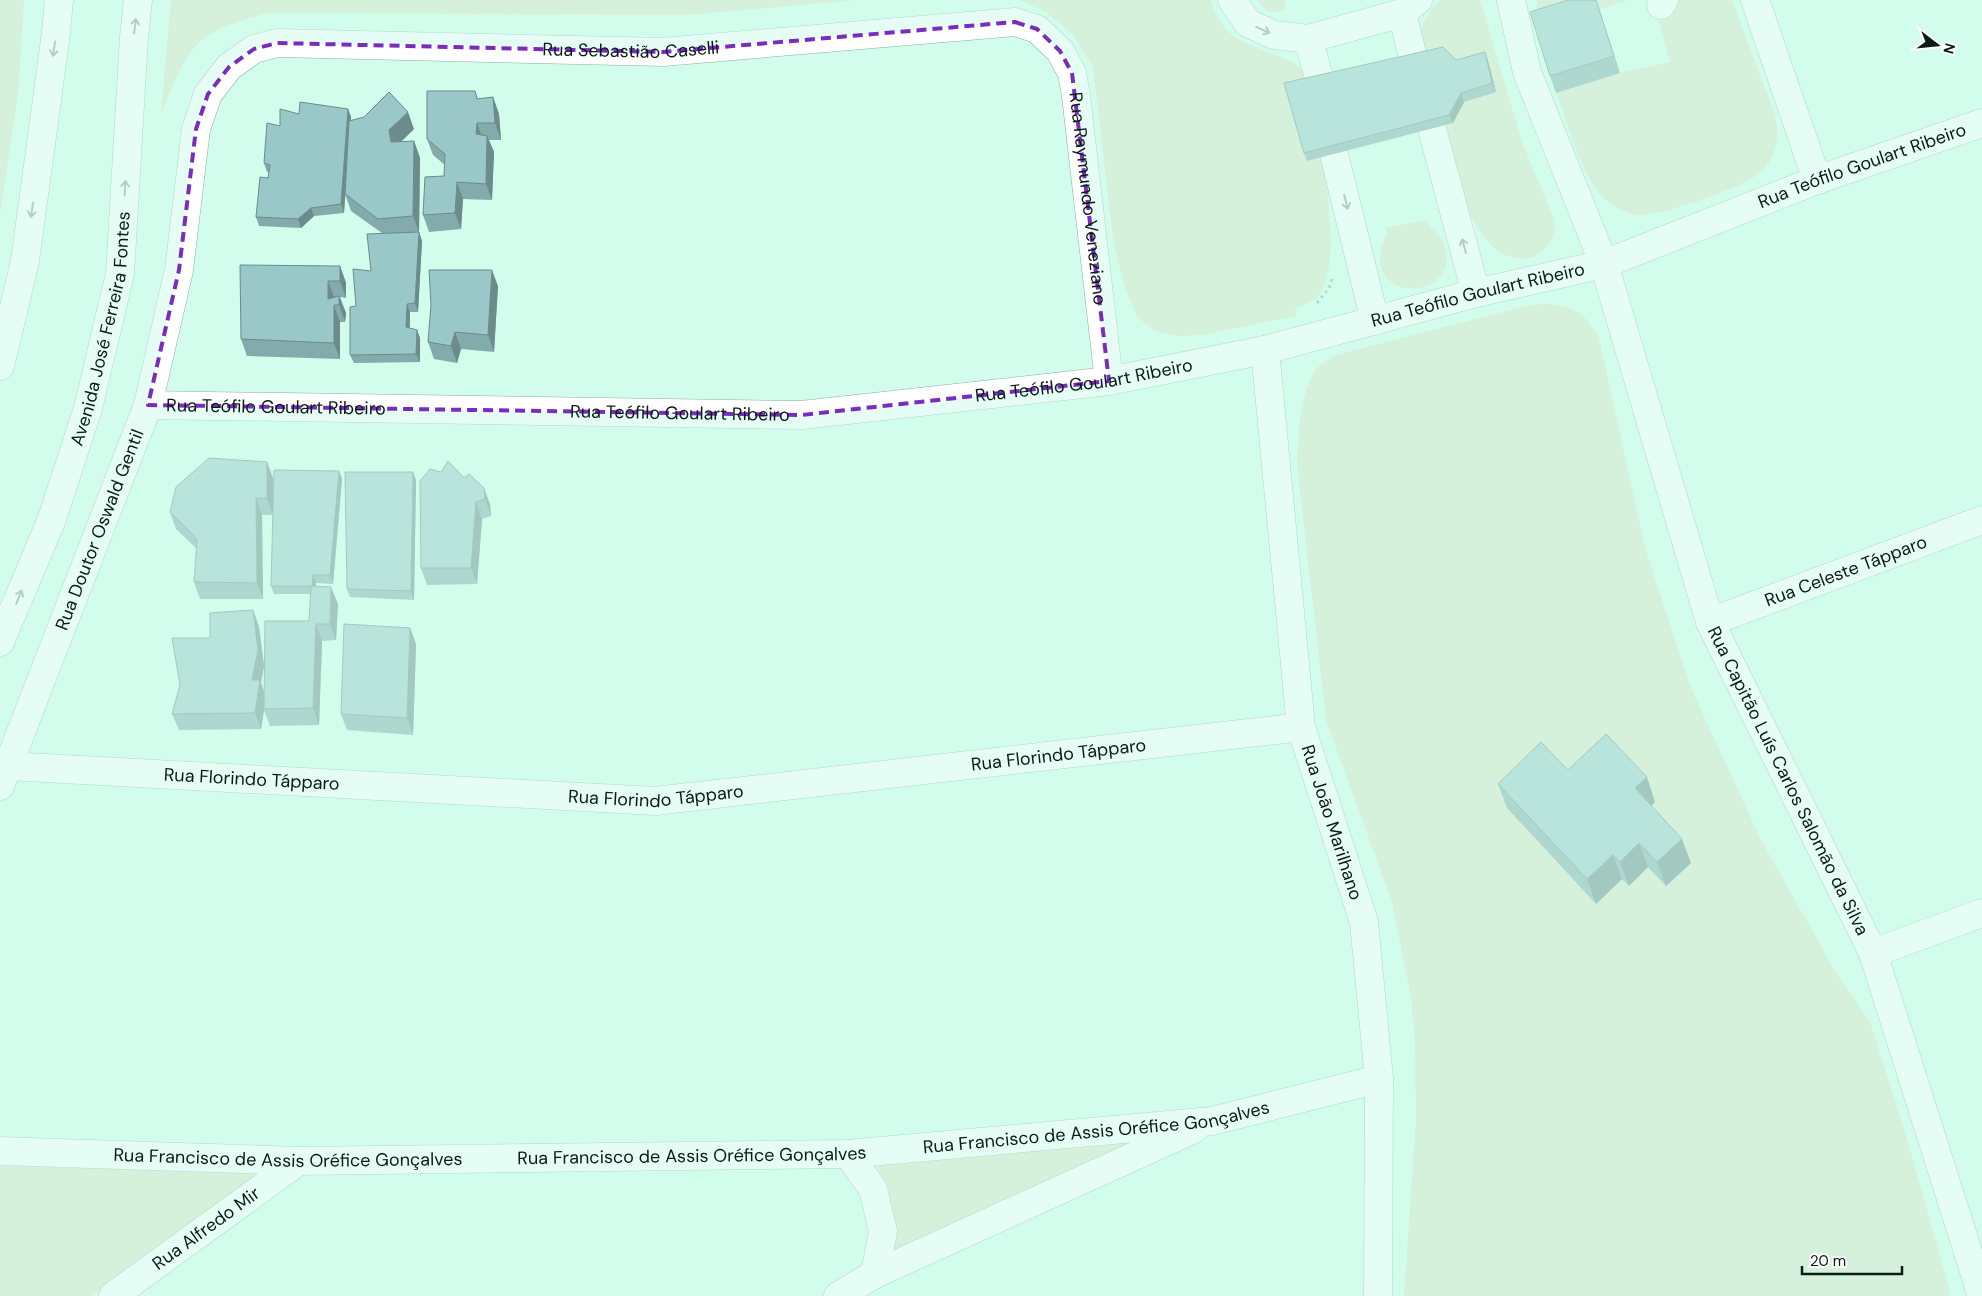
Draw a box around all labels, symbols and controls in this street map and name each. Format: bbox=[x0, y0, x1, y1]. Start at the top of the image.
one-way arrow bbox=[130, 18, 140, 34]
north arrow bbox=[1912, 20, 1962, 70]
one-way arrow bbox=[1256, 26, 1271, 36]
street label: Rua Sebastião Caselli bbox=[542, 35, 720, 64]
one-way arrow bbox=[49, 40, 59, 56]
text: N bbox=[1939, 41, 1960, 56]
street label: Rua Raymundo Veneziano bbox=[1064, 91, 1112, 306]
street label: Rua Teófilo Goulart Ribeiro bbox=[1754, 117, 1969, 214]
one-way arrow bbox=[121, 181, 130, 197]
one-way arrow bbox=[1342, 193, 1351, 209]
one-way arrow bbox=[27, 201, 37, 217]
street label: Avenida José Ferreira Fontes bbox=[65, 211, 136, 449]
one-way arrow bbox=[1458, 239, 1468, 255]
street label: Rua Teófilo Goulart Ribeiro bbox=[1368, 257, 1587, 333]
street label: Rua Teófilo Goulart Ribeiro bbox=[974, 353, 1195, 408]
street label: Rua Teófilo Goulart Ribeiro bbox=[166, 393, 386, 421]
street label: Rua Teófilo Goulart Ribeiro bbox=[570, 399, 790, 427]
street label: Rua Doutor Oswald Gentil bbox=[50, 426, 149, 634]
street label: Rua Celeste Tápparo bbox=[1761, 530, 1930, 612]
one-way arrow bbox=[15, 590, 25, 605]
street label: Rua Capitão Luís Carlos Salomão da Silva bbox=[1702, 622, 1874, 939]
street label: Rua Florindo Tápparo bbox=[970, 733, 1147, 777]
street label: Rua João Marilhano bbox=[1296, 742, 1368, 903]
street label: Rua Florindo Tápparo bbox=[163, 762, 340, 796]
street label: Rua Florindo Tápparo bbox=[568, 779, 745, 813]
street label: Rua Francisco de Assis Oréfice Gonçalves bbox=[922, 1095, 1272, 1159]
street label: Rua Francisco de Assis Oréfice Gonçalves bbox=[517, 1140, 867, 1170]
street label: Rua Francisco de Assis Oréfice Gonçalves bbox=[113, 1143, 463, 1173]
street label: Rua Alfredo Mir bbox=[148, 1181, 265, 1276]
scale bar bbox=[1802, 1244, 1902, 1276]
text: 20 m bbox=[1810, 1251, 1846, 1271]

